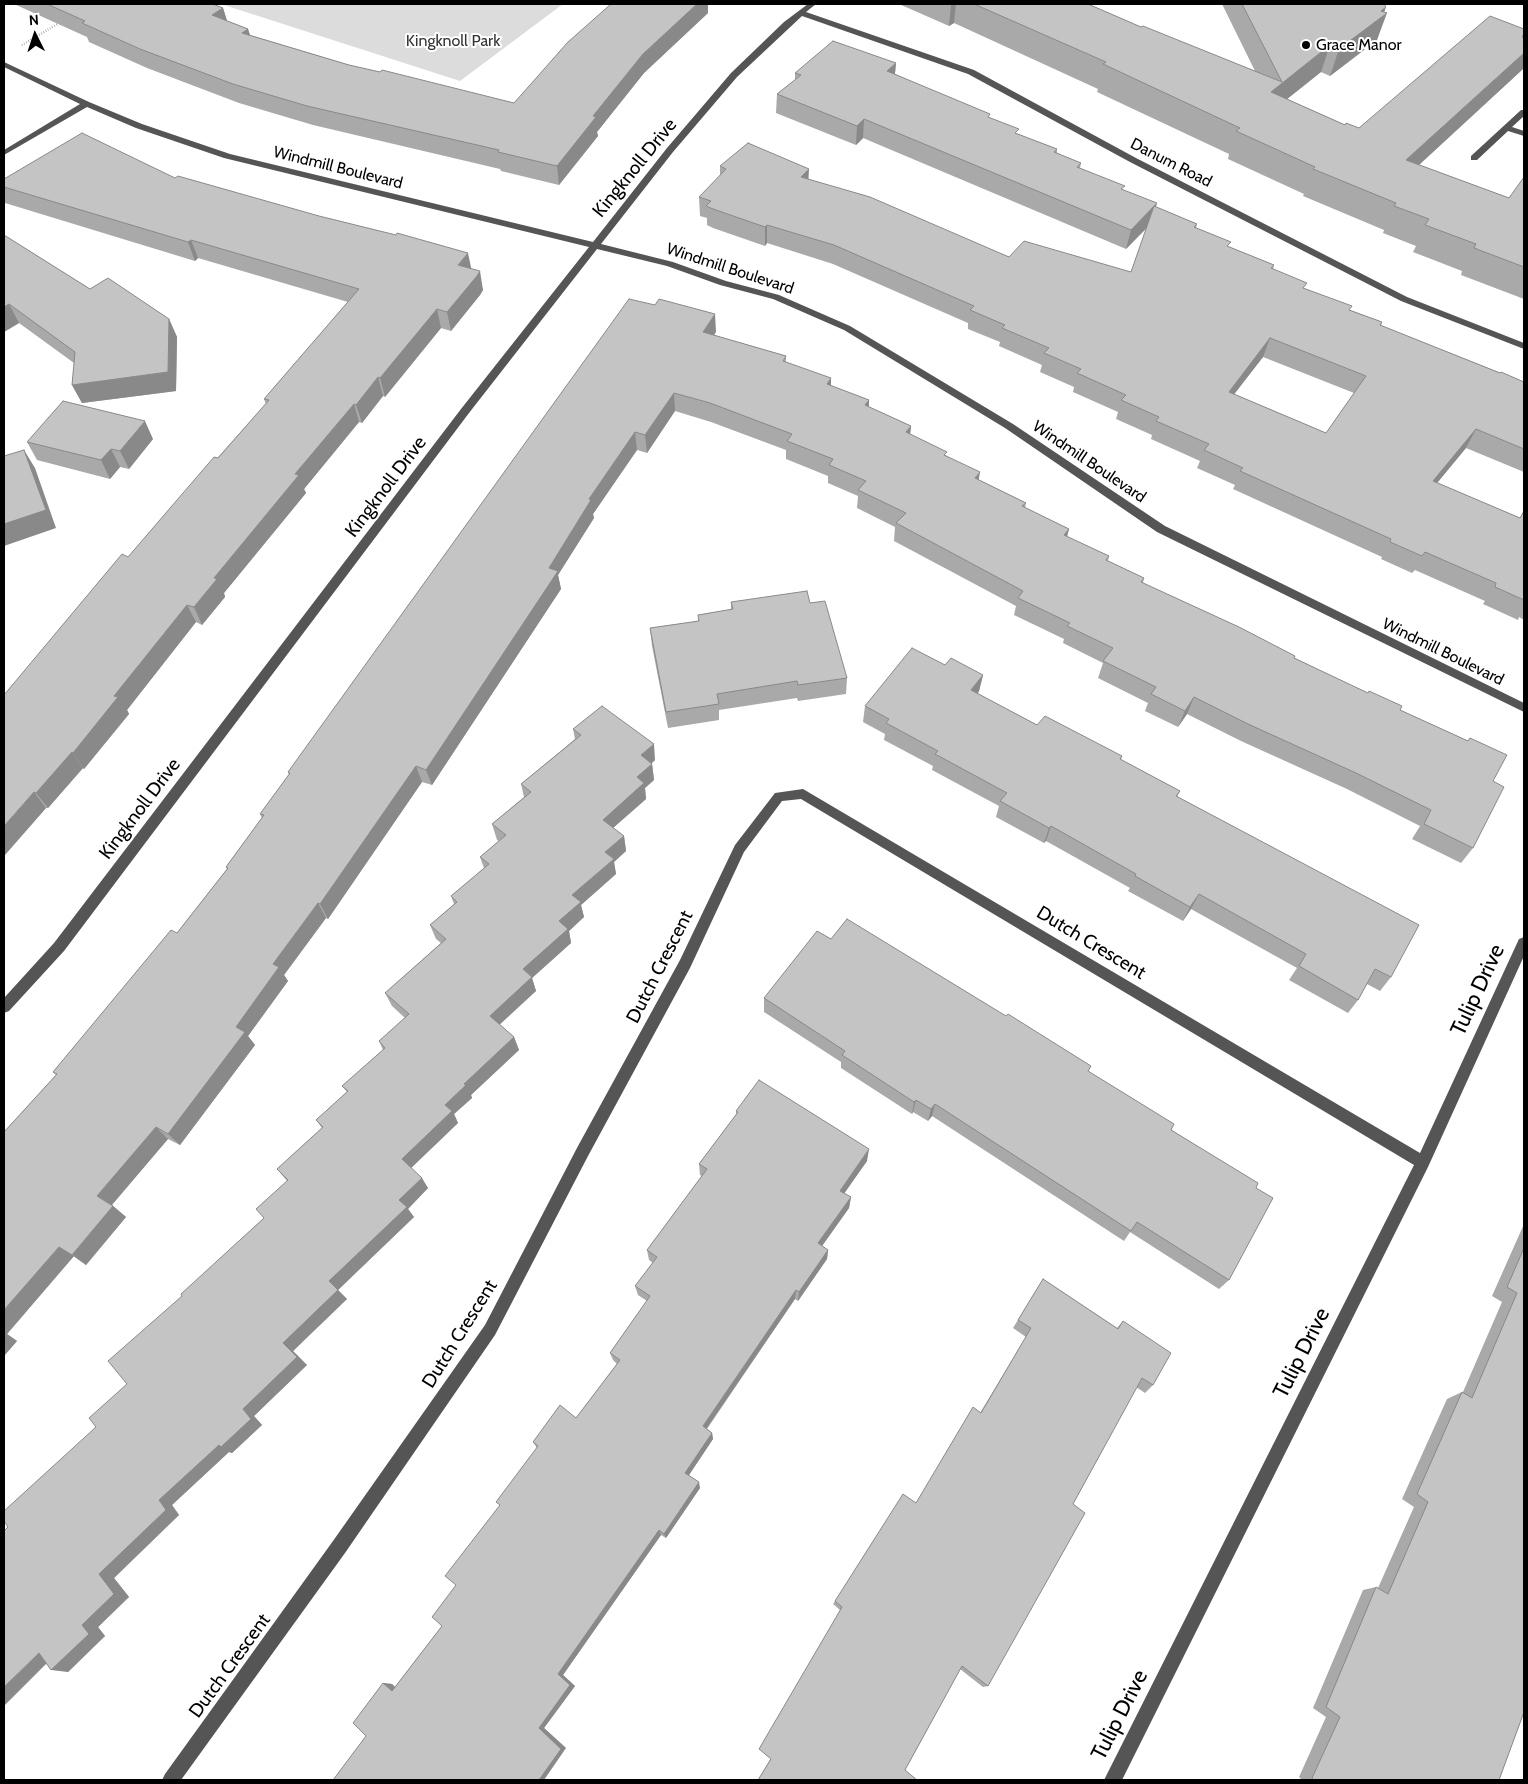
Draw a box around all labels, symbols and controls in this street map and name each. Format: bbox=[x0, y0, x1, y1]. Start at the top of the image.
north arrow bbox=[10, 10, 60, 60]
text: N bbox=[28, 11, 40, 29]
park label: Kingknoll Park bbox=[406, 31, 500, 51]
place label: Grace Manor bbox=[1316, 35, 1402, 55]
marker: Grace Manor bbox=[1300, 39, 1312, 51]
street label: Kingknoll Drive bbox=[588, 114, 682, 222]
street label: Danum Road bbox=[1127, 134, 1215, 192]
street label: Windmill Boulevard bbox=[271, 143, 405, 193]
street label: Windmill Boulevard bbox=[664, 239, 796, 299]
street label: Windmill Boulevard bbox=[1029, 417, 1149, 507]
street label: Kingknoll Drive bbox=[341, 432, 431, 542]
street label: Windmill Boulevard bbox=[1379, 614, 1507, 690]
street label: Kingknoll Drive bbox=[95, 754, 185, 864]
street label: Dutch Crescent bbox=[1032, 902, 1150, 984]
street label: Dutch Crescent bbox=[622, 907, 698, 1027]
street label: Tulip Drive bbox=[1445, 940, 1511, 1040]
street label: Dutch Crescent bbox=[418, 1276, 502, 1392]
street label: Tulip Drive bbox=[1268, 1303, 1336, 1403]
street label: Dutch Crescent bbox=[185, 1609, 275, 1723]
street label: Tulip Drive bbox=[1086, 1665, 1154, 1765]

